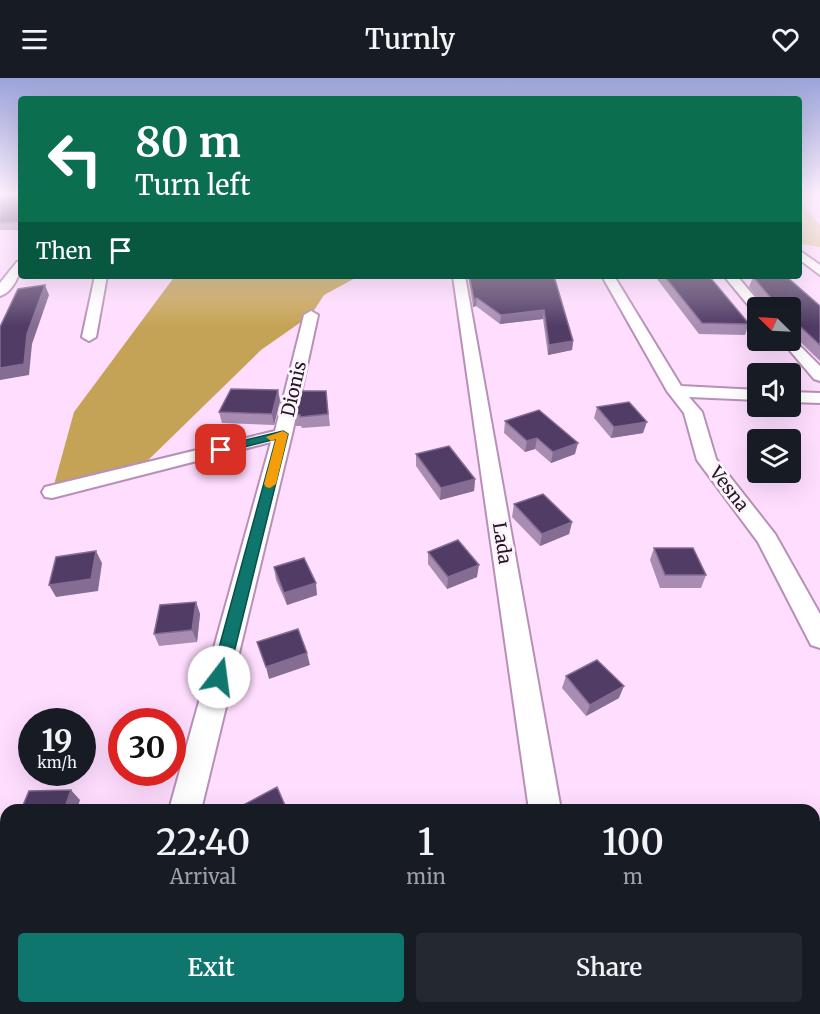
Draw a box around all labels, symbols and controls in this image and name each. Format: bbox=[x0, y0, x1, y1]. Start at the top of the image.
text: Turnly bbox=[365, 22, 455, 56]
icon: menu bbox=[18, 23, 51, 56]
icon: heart bbox=[769, 23, 802, 56]
text: 80 m bbox=[135, 116, 241, 168]
icon: left bbox=[36, 120, 114, 198]
text: Turn left bbox=[135, 168, 250, 202]
icon: arrive bbox=[104, 234, 137, 267]
text: Then bbox=[36, 237, 92, 265]
north arrow bbox=[747, 297, 801, 351]
map controls bbox=[747, 297, 801, 483]
street label: Dionis bbox=[276, 359, 311, 419]
button: sound bbox=[747, 363, 801, 417]
pin bbox=[195, 424, 246, 475]
button: layers bbox=[747, 429, 801, 483]
icon: arrive bbox=[204, 433, 237, 466]
street label: Vesna bbox=[704, 461, 754, 516]
street label: Lada bbox=[488, 520, 517, 566]
position arrow bbox=[187, 645, 251, 709]
speed limit sign: 30 bbox=[108, 708, 186, 786]
text: 19 bbox=[41, 721, 73, 759]
text: km/h bbox=[37, 753, 77, 772]
text: 22:40 bbox=[156, 820, 250, 865]
text: 1 bbox=[418, 820, 434, 865]
text: 100 bbox=[602, 820, 664, 865]
text: Arrival bbox=[170, 864, 237, 889]
text: min bbox=[406, 864, 446, 889]
text: m bbox=[623, 864, 643, 889]
button: Exit bbox=[18, 933, 404, 1002]
button: Share bbox=[416, 933, 802, 1002]

